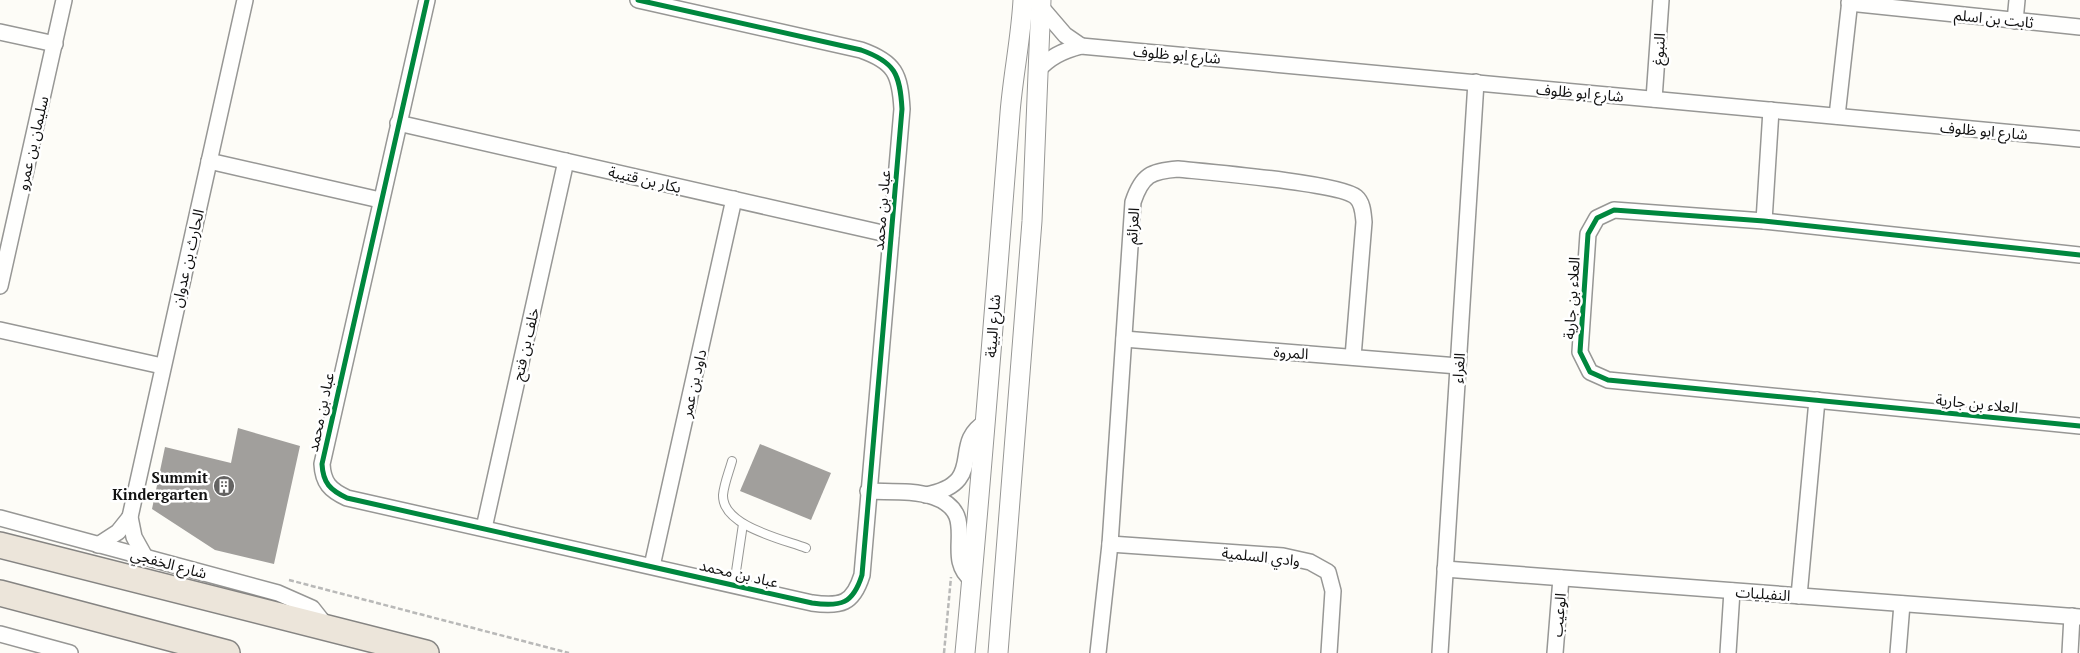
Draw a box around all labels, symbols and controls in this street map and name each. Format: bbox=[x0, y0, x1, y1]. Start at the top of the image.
street label: ثابت بن اسلم bbox=[1953, 4, 2035, 34]
street label: النبوغ bbox=[1647, 32, 1672, 66]
street label: شارع ابو ظلوف bbox=[1132, 40, 1222, 71]
street label: شارع ابو ظلوف bbox=[1535, 78, 1625, 109]
street label: سليمان بن عمرو bbox=[11, 94, 53, 192]
street label: شارع ابو ظلوف bbox=[1939, 116, 2029, 147]
street label: بكار بن قتيبة bbox=[607, 161, 683, 197]
street label: عباد بن محمد bbox=[868, 169, 895, 251]
street label: الحارث بن عدوان bbox=[166, 207, 208, 309]
street label: العزائم bbox=[1121, 207, 1145, 245]
street label: العلاء بن جارية bbox=[1558, 256, 1584, 340]
street label: شارع البيئة bbox=[980, 293, 1007, 359]
street label: خلف بن فتح bbox=[507, 305, 546, 383]
street label: المروة bbox=[1273, 341, 1309, 363]
street label: داود بن عمر bbox=[675, 347, 711, 420]
street label: الغراء bbox=[1447, 352, 1469, 384]
street label: عباد بن محمد bbox=[302, 370, 338, 453]
street label: العلاء بن جارية bbox=[1935, 389, 2019, 417]
place label: Summit Kindergarten bbox=[112, 467, 208, 504]
building icon: Summit Kindergarten bbox=[212, 474, 236, 498]
street label: وادي السلمية bbox=[1221, 542, 1301, 573]
street label: شارع الخفجي bbox=[128, 543, 209, 586]
street label: عباد بن محمد bbox=[697, 554, 781, 592]
street label: النفيليات bbox=[1735, 581, 1791, 605]
street label: الوعيب bbox=[1546, 592, 1570, 638]

